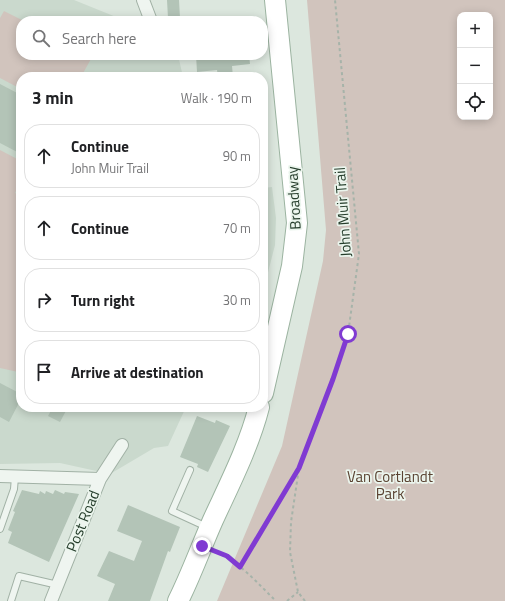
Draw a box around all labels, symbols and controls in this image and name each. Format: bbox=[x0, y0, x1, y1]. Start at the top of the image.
map controls bbox=[457, 12, 493, 120]
button: + bbox=[457, 12, 493, 48]
search box bbox=[16, 16, 268, 60]
icon: search bbox=[30, 27, 52, 49]
text: Search here bbox=[62, 27, 136, 50]
button: − bbox=[457, 48, 493, 84]
button: locate bbox=[457, 84, 493, 120]
text: 3 min bbox=[32, 85, 73, 111]
text: Walk · 190 m bbox=[181, 88, 252, 108]
text: Continue bbox=[71, 135, 129, 158]
icon: ahead bbox=[33, 145, 55, 167]
text: 90 m bbox=[223, 146, 251, 166]
text: John Muir Trail bbox=[71, 158, 149, 178]
street label: Broadway bbox=[280, 166, 307, 230]
street label: John Muir Trail bbox=[328, 166, 357, 258]
icon: ahead bbox=[33, 217, 55, 239]
text: Continue bbox=[71, 217, 129, 240]
text: 70 m bbox=[223, 218, 251, 238]
icon: right bbox=[33, 289, 55, 311]
text: Turn right bbox=[71, 289, 135, 312]
text: 30 m bbox=[223, 290, 251, 310]
route start bbox=[339, 325, 357, 343]
icon: arrive bbox=[33, 361, 55, 383]
text: Arrive at destination bbox=[71, 361, 204, 384]
park label: Van Cortlandt Park bbox=[347, 465, 434, 505]
street label: Post Road bbox=[60, 486, 105, 555]
route end bbox=[193, 537, 211, 555]

